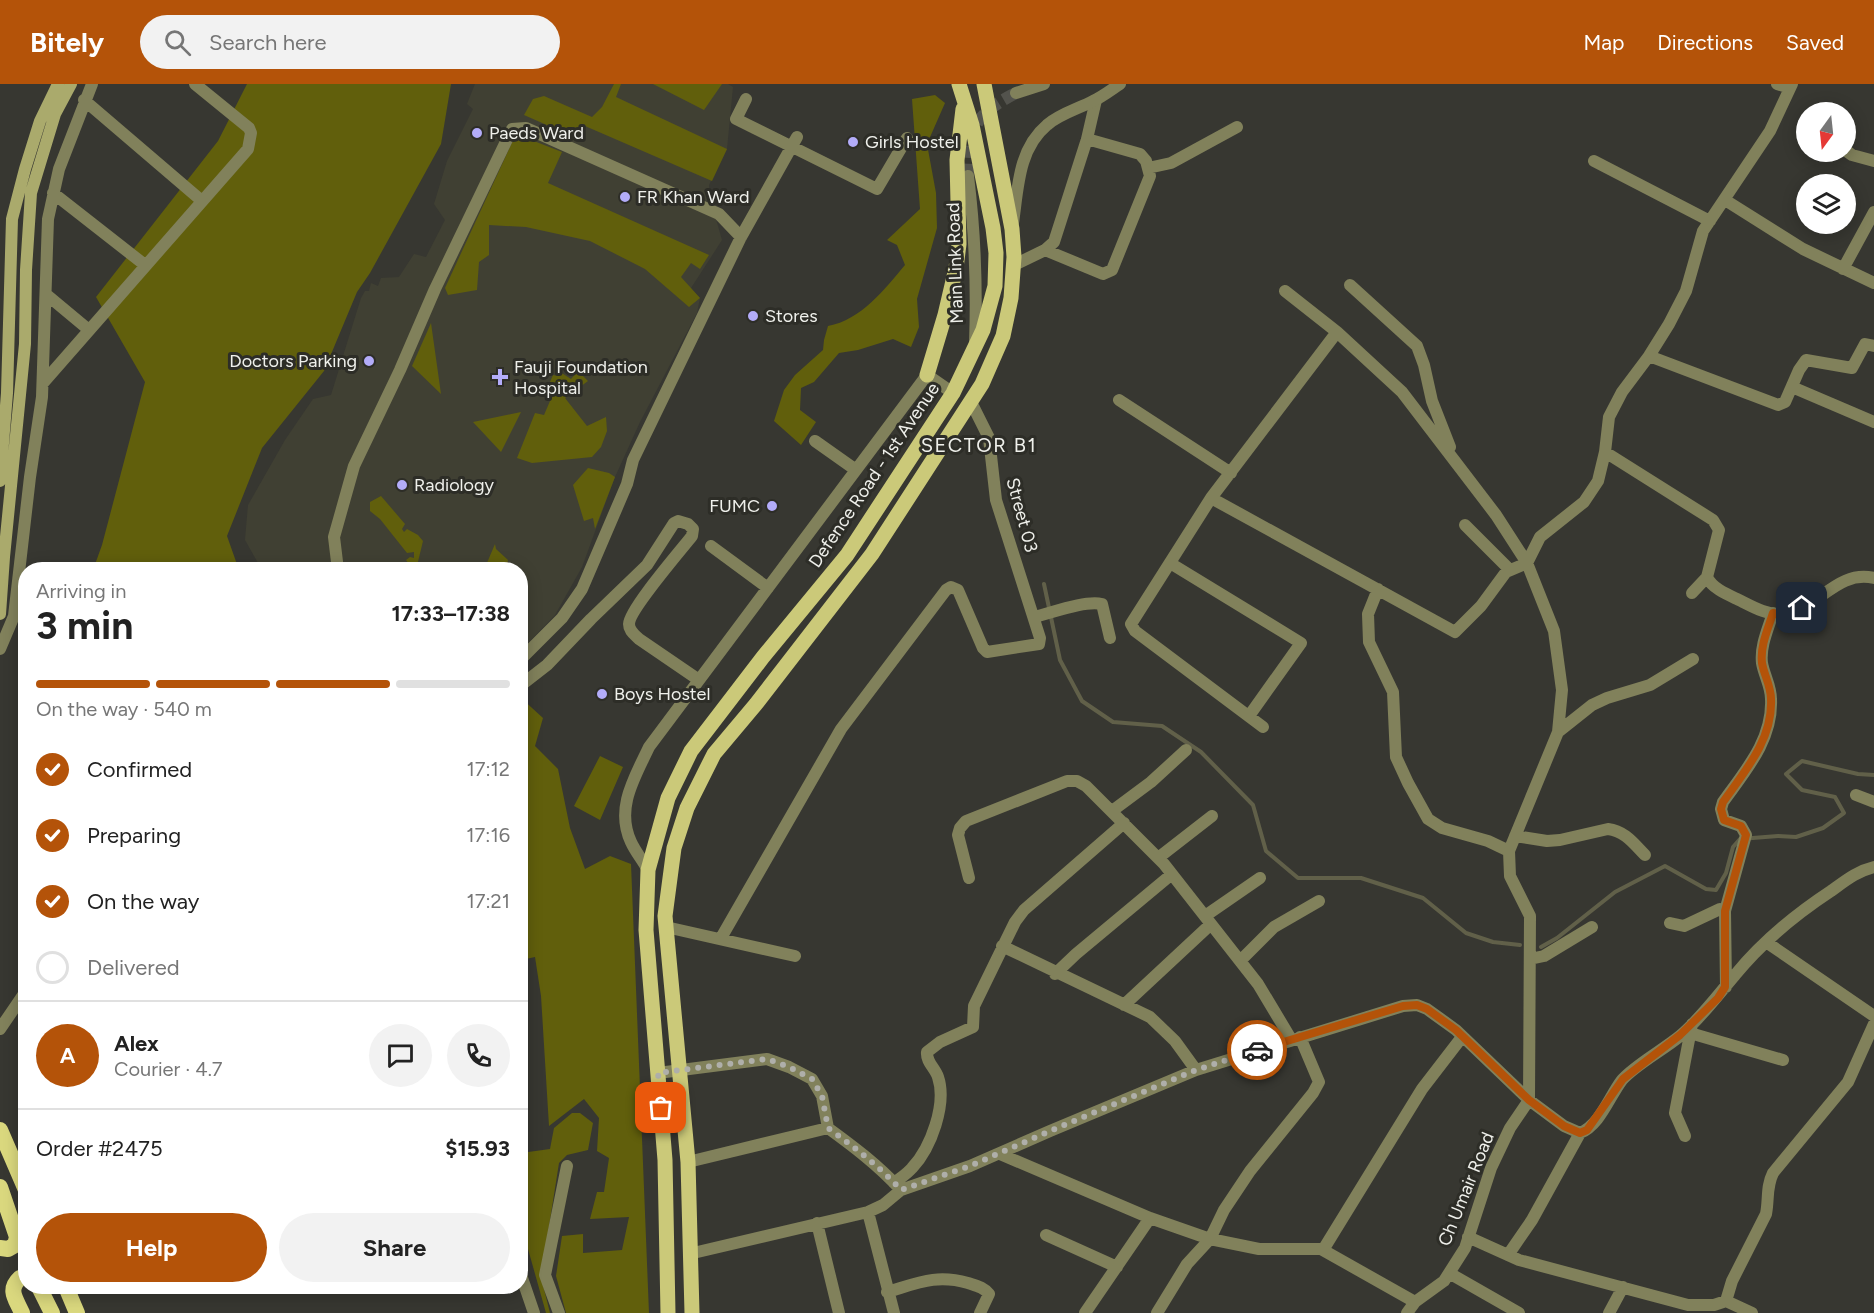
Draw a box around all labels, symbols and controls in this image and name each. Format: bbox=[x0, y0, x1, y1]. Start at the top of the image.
search box bbox=[140, 15, 560, 69]
text: Bitely bbox=[30, 25, 104, 59]
icon: search bbox=[161, 26, 194, 59]
text: Search here bbox=[209, 29, 327, 56]
text: Map bbox=[1583, 30, 1624, 55]
text: Directions bbox=[1657, 30, 1753, 55]
text: Saved bbox=[1786, 30, 1844, 55]
north arrow bbox=[1796, 102, 1856, 162]
map controls bbox=[1796, 102, 1856, 234]
place label: Paeds Ward bbox=[489, 122, 584, 144]
marker: Paeds Ward bbox=[470, 126, 484, 140]
place label: Girls Hostel bbox=[865, 131, 959, 153]
marker: Girls Hostel bbox=[846, 135, 860, 149]
button: layers bbox=[1796, 174, 1856, 234]
place label: FR Khan Ward bbox=[637, 186, 750, 208]
marker: FR Khan Ward bbox=[618, 190, 632, 204]
street label: Main Link Road bbox=[942, 202, 968, 324]
place label: Stores bbox=[765, 305, 818, 327]
marker: Stores bbox=[746, 309, 760, 323]
place label: Doctors Parking bbox=[229, 350, 357, 372]
marker: Doctors Parking bbox=[362, 354, 376, 368]
place label: Fauji Foundation Hospital bbox=[514, 356, 648, 399]
marker: Fauji Foundation Hospital bbox=[491, 368, 509, 386]
street label: Defence Road - 1st Avenue bbox=[804, 378, 944, 572]
district label: SECTOR B1 bbox=[921, 433, 1037, 457]
place label: Radiology bbox=[414, 474, 495, 496]
street label: Street 03 bbox=[1002, 475, 1042, 555]
marker: Radiology bbox=[395, 478, 409, 492]
place label: FUMC bbox=[709, 495, 760, 517]
marker: FUMC bbox=[765, 499, 779, 513]
text: Arriving in bbox=[36, 579, 126, 603]
pin bbox=[1776, 582, 1827, 633]
icon: home bbox=[1785, 591, 1818, 624]
text: 17:33–17:38 bbox=[391, 600, 510, 627]
text: 3 min bbox=[36, 602, 133, 649]
place label: Boys Hostel bbox=[614, 683, 710, 705]
marker: Boys Hostel bbox=[595, 687, 609, 701]
text: On the way · 540 m bbox=[36, 697, 212, 721]
icon: check bbox=[36, 753, 69, 786]
text: Confirmed bbox=[87, 756, 192, 783]
text: 17:12 bbox=[467, 757, 510, 781]
icon: check bbox=[36, 819, 69, 852]
text: Preparing bbox=[87, 822, 181, 849]
text: 17:16 bbox=[466, 823, 510, 847]
icon: check bbox=[36, 885, 69, 918]
text: On the way bbox=[87, 888, 199, 915]
text: 17:21 bbox=[467, 889, 510, 913]
text: Delivered bbox=[87, 954, 180, 981]
courier bbox=[1227, 1020, 1287, 1080]
button: chat bbox=[369, 1024, 432, 1087]
button: phone bbox=[447, 1024, 510, 1087]
text: Alex bbox=[114, 1030, 159, 1057]
icon: car bbox=[1241, 1034, 1274, 1067]
text: A bbox=[60, 1042, 75, 1069]
text: Courier · 4.7 bbox=[114, 1057, 223, 1081]
pin bbox=[635, 1082, 686, 1133]
icon: bag bbox=[644, 1091, 677, 1124]
street label: Ch Umair Road bbox=[1433, 1129, 1499, 1249]
text: Order #2475 bbox=[36, 1135, 163, 1162]
text: $15.93 bbox=[445, 1135, 510, 1162]
button: Help bbox=[36, 1213, 267, 1282]
button: Share bbox=[279, 1213, 510, 1282]

